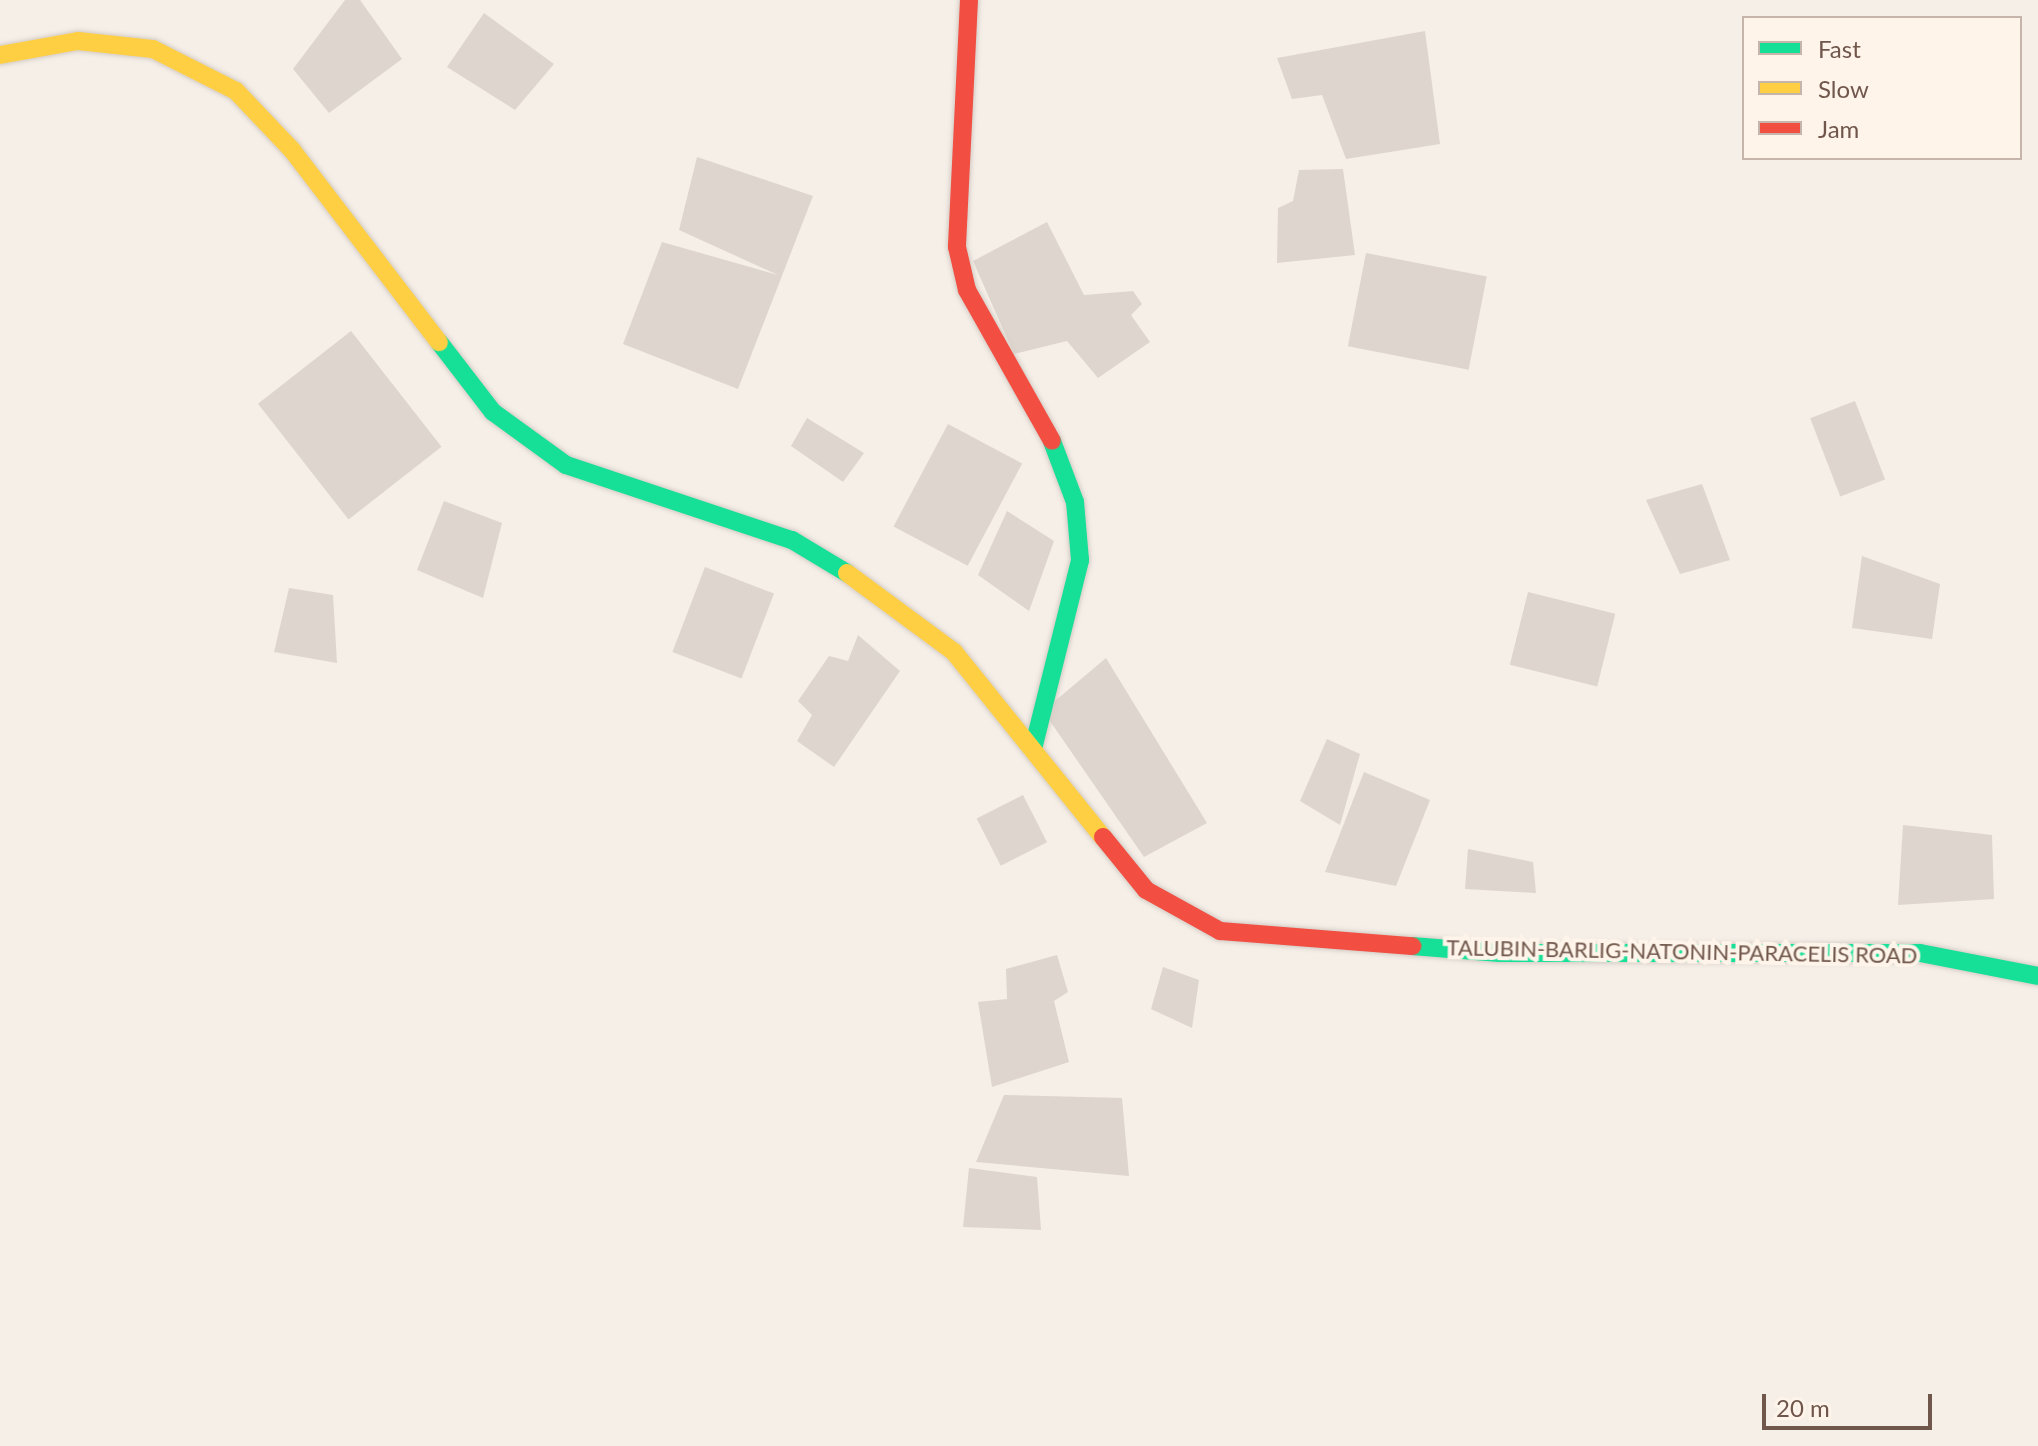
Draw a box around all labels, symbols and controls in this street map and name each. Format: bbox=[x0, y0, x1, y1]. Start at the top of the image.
legend bbox=[1742, 16, 2022, 160]
text: Fast bbox=[1818, 34, 1861, 63]
text: Slow bbox=[1818, 74, 1869, 103]
text: Jam bbox=[1818, 114, 1859, 143]
street label: TALUBIN-BARLIG-NATONIN-PARACELIS ROAD bbox=[1446, 934, 1918, 968]
scale bar bbox=[1766, 1378, 1936, 1428]
text: 20 m bbox=[1776, 1393, 1830, 1422]

